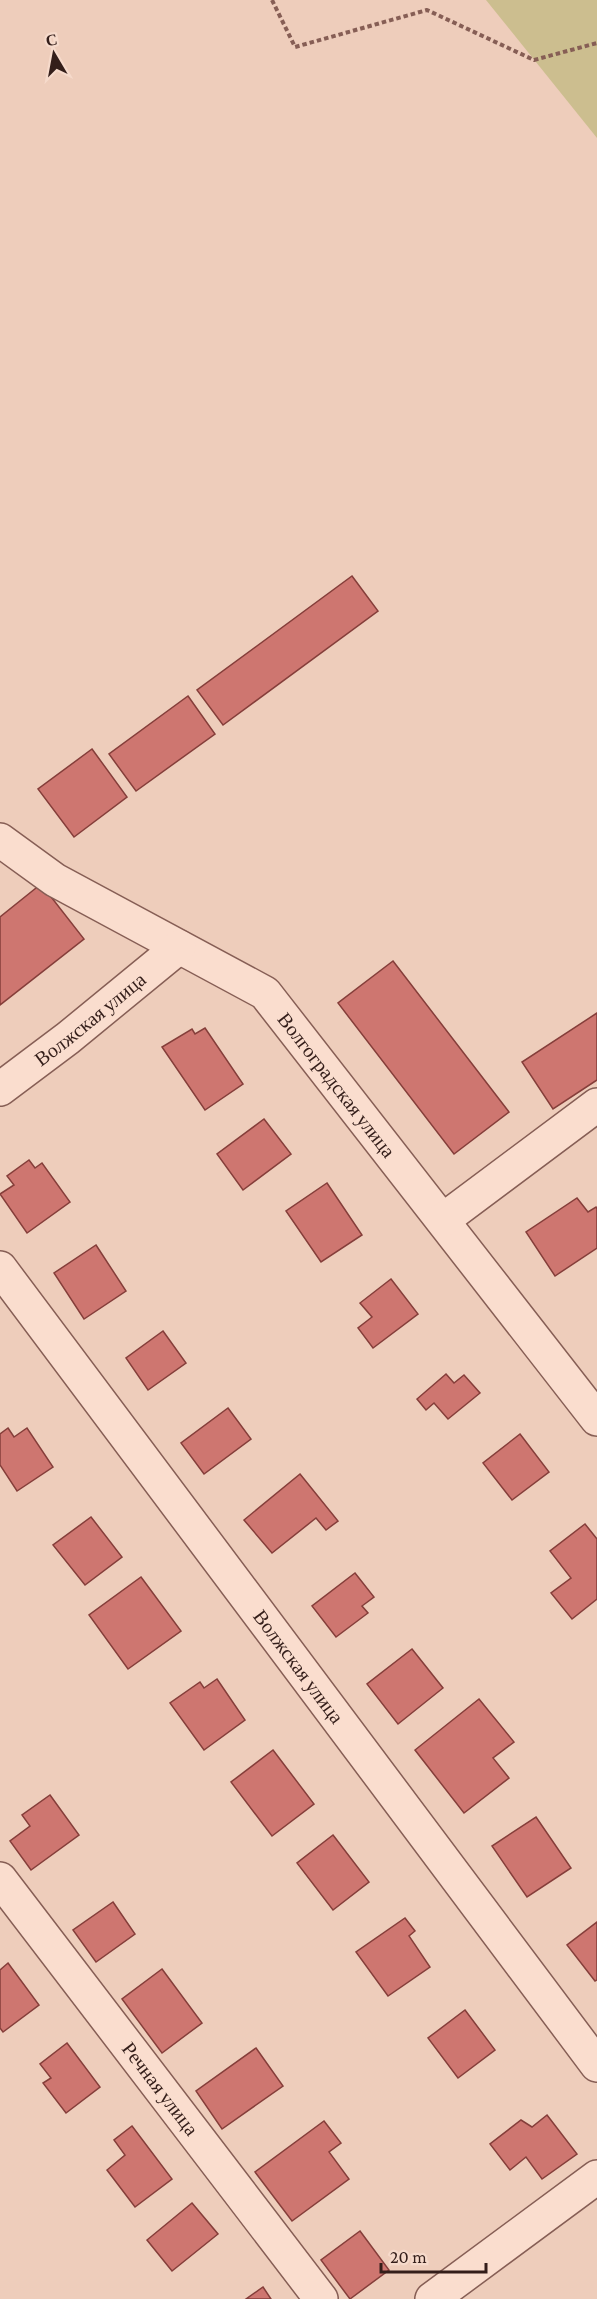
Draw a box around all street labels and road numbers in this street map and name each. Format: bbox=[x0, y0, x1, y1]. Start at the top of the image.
street label: Волжская улица bbox=[30, 968, 150, 1070]
street label: Волгоградская улица bbox=[273, 1008, 400, 1162]
street label: Волжская улица bbox=[249, 1606, 348, 1728]
street label: Речная улица bbox=[118, 2038, 203, 2140]

